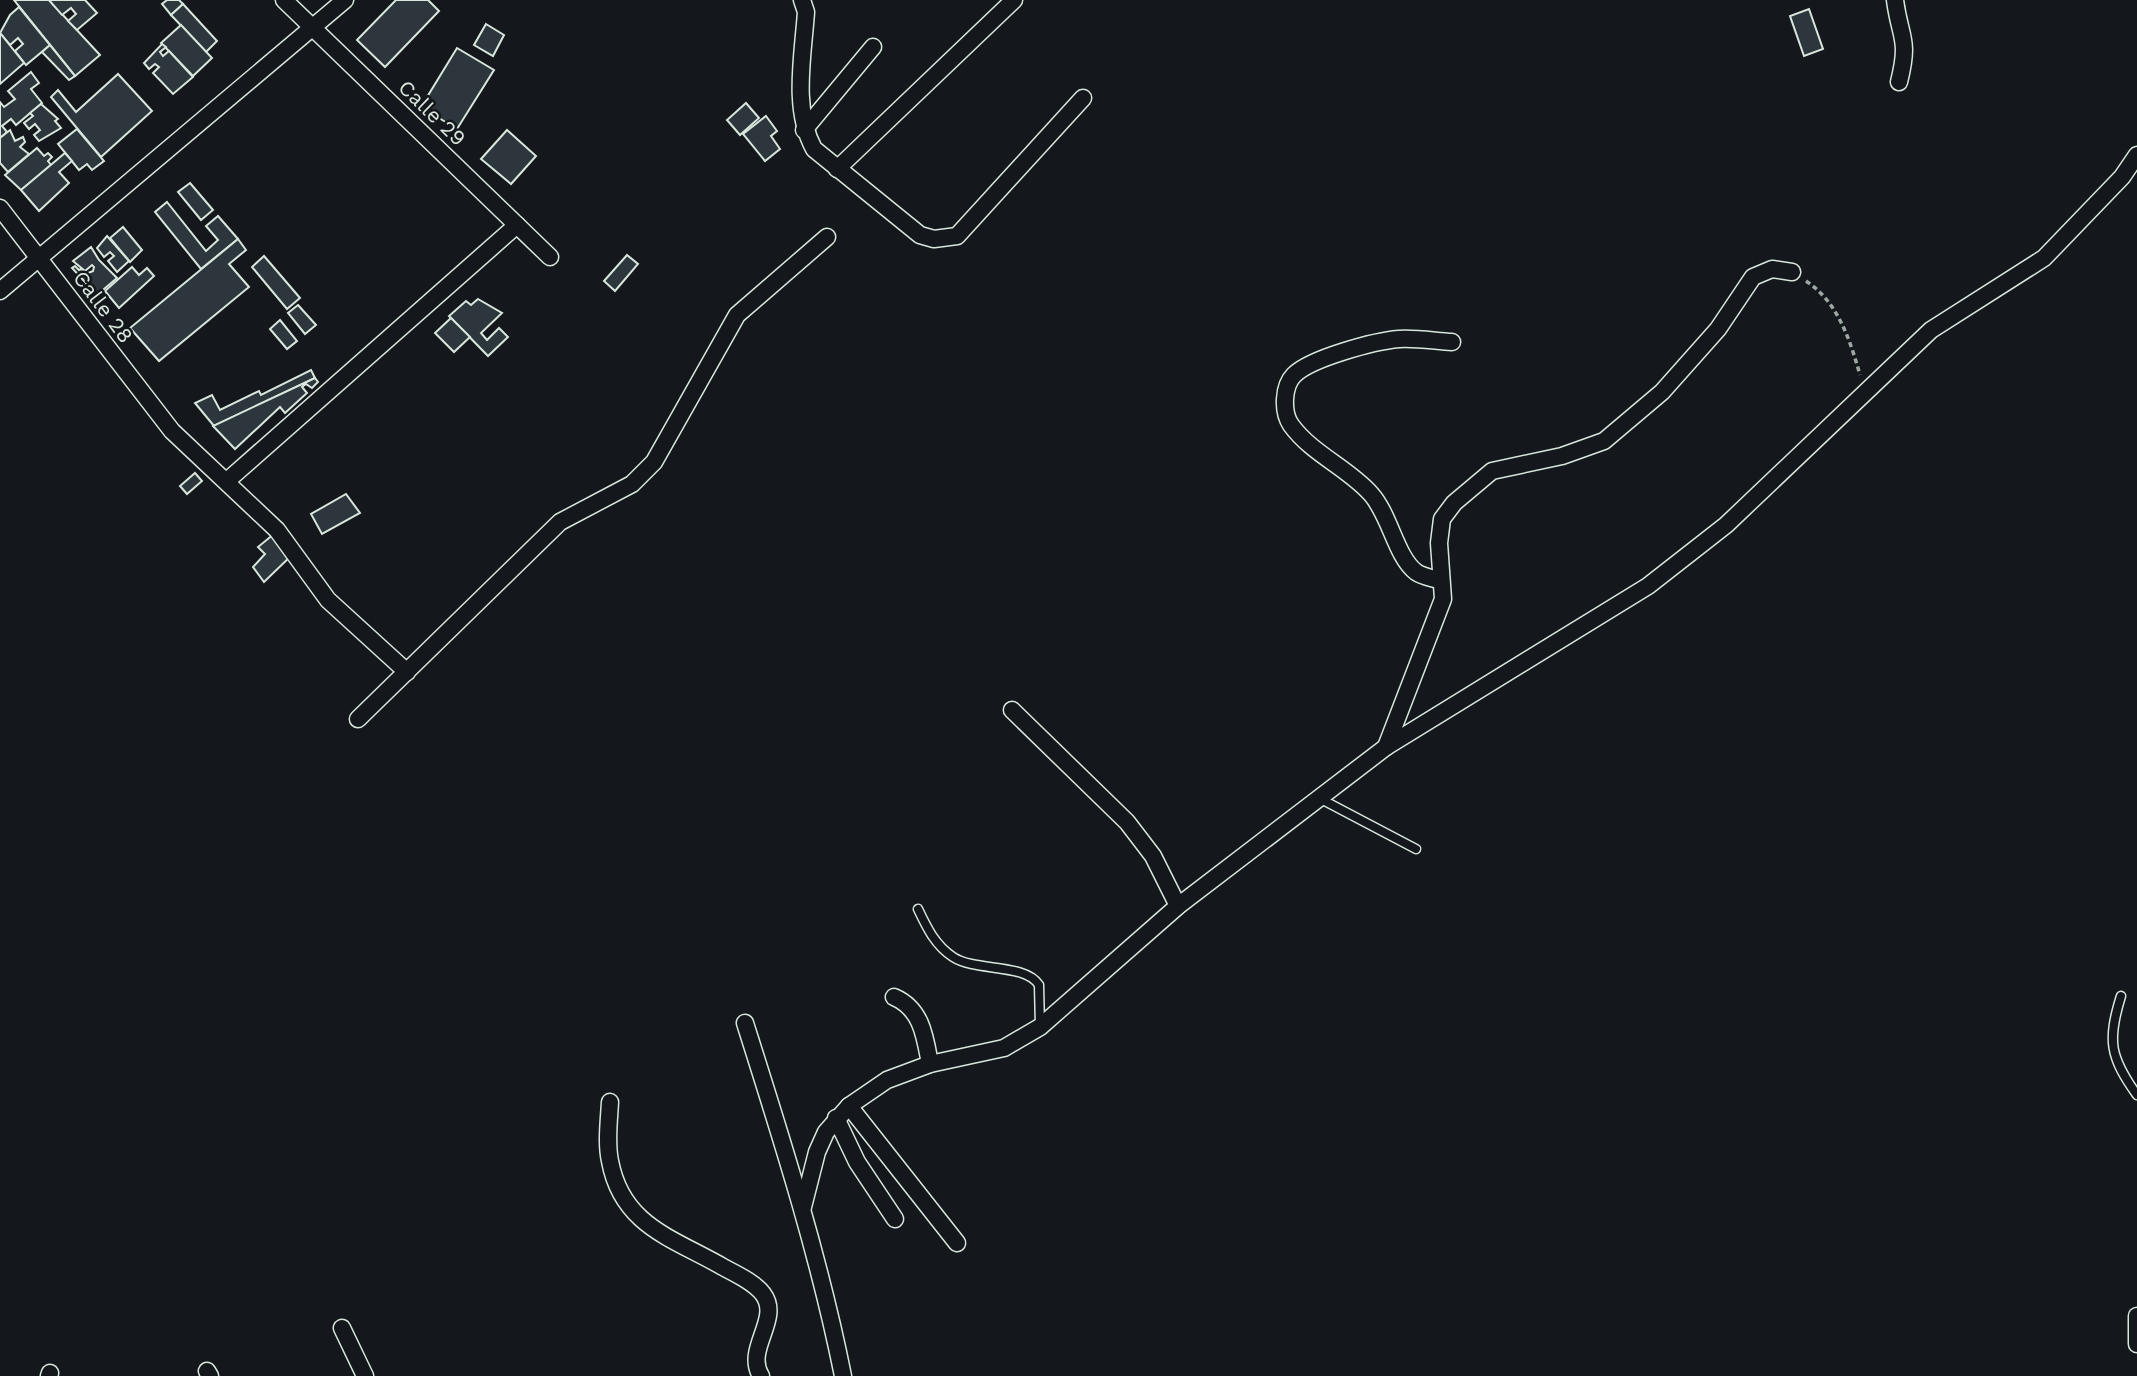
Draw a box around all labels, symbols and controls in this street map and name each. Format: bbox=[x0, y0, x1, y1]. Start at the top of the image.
street label: Calle 29 bbox=[394, 75, 471, 151]
street label: Calle 28 bbox=[68, 266, 139, 348]

